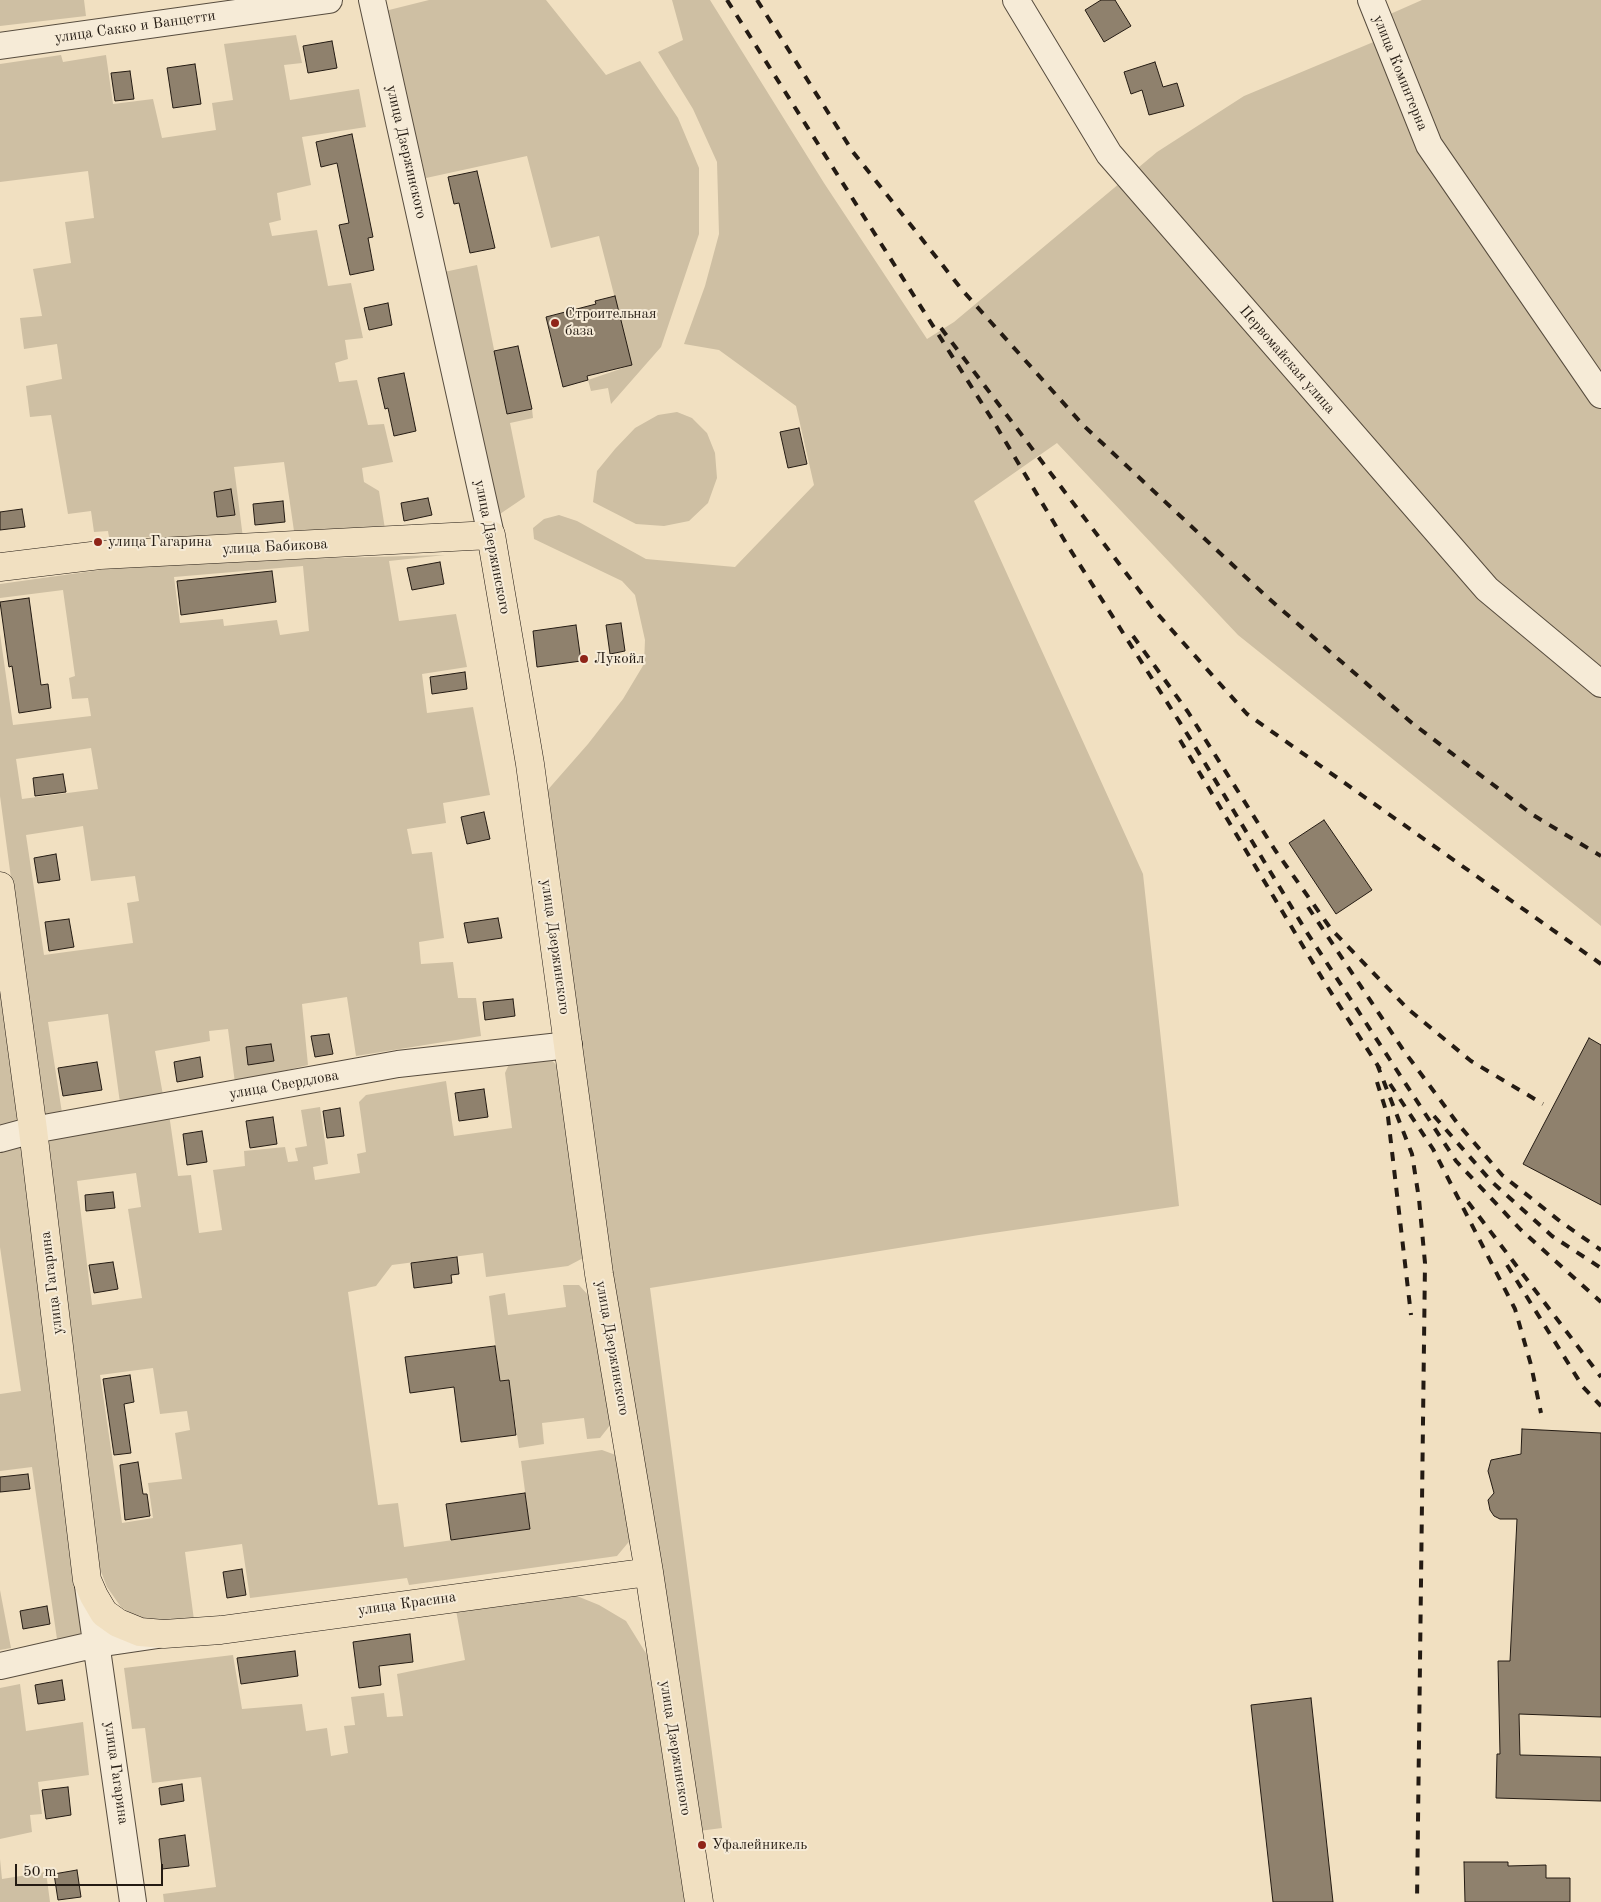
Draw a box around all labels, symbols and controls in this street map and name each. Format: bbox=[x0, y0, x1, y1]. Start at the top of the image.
street label: улица Сакко и Ванцетти bbox=[53, 7, 217, 47]
street label: улица Коминтерна bbox=[1369, 12, 1431, 134]
street label: улица Дзержинского bbox=[382, 83, 430, 221]
street label: Первомайская улица bbox=[1235, 302, 1339, 418]
place label: Строительная база bbox=[565, 305, 657, 340]
marker: Строительная база bbox=[549, 317, 561, 329]
street label: улица Дзержинского bbox=[470, 478, 514, 616]
place label: улица Гагарина bbox=[108, 533, 212, 551]
street label: улица Бабикова bbox=[222, 535, 328, 559]
marker: улица Гагарина bbox=[92, 536, 104, 548]
place label: Лукойл bbox=[594, 650, 644, 668]
marker: Лукойл bbox=[578, 653, 590, 665]
street label: улица Дзержинского bbox=[537, 878, 573, 1016]
street label: улица Свердлова bbox=[228, 1066, 340, 1104]
street label: улица Гагарина bbox=[37, 1230, 67, 1336]
street label: улица Дзержинского bbox=[591, 1279, 633, 1417]
street label: улица Красина bbox=[357, 1588, 457, 1620]
street label: улица Дзержинского bbox=[655, 1679, 695, 1817]
street label: улица Гагарина bbox=[100, 1720, 132, 1826]
place label: Уфалейникель bbox=[712, 1836, 807, 1854]
marker: Уфалейникель bbox=[696, 1839, 708, 1851]
scale bar bbox=[18, 1854, 165, 1886]
text: 50 m bbox=[23, 1865, 57, 1880]

